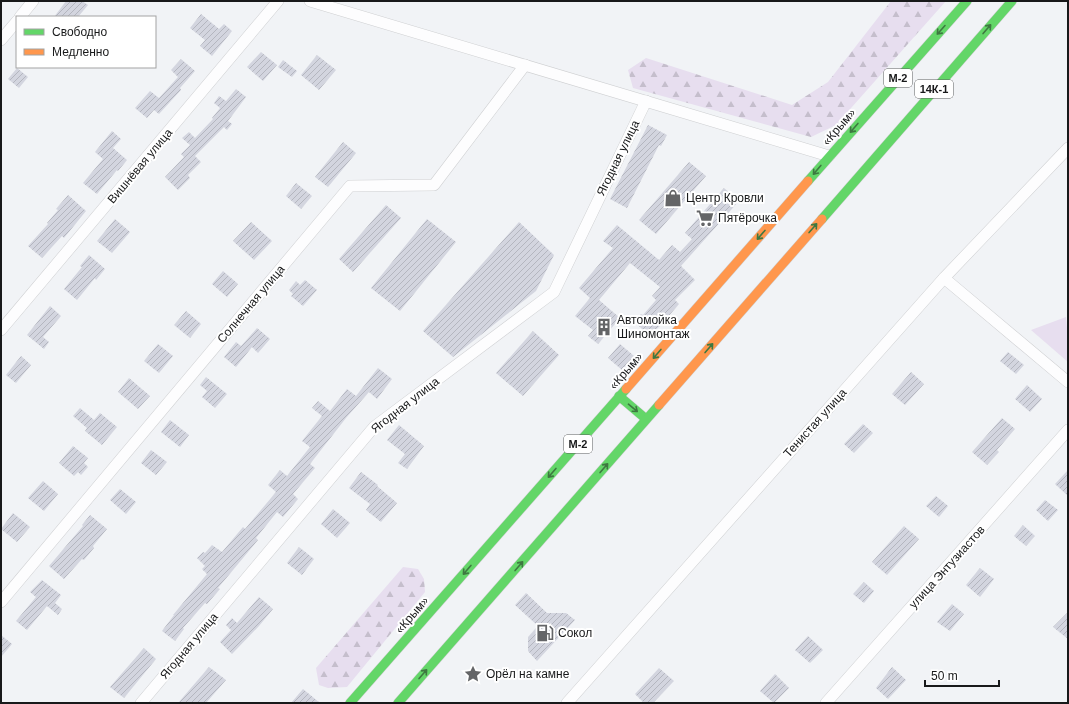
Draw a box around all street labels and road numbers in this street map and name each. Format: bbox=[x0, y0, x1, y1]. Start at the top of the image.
road number: М-2 bbox=[884, 69, 912, 87]
road number: 14К-1 bbox=[915, 80, 953, 98]
street label: «Крым» bbox=[819, 106, 859, 148]
street label: Ягодная улица bbox=[594, 118, 642, 198]
street label: Вишнёвая улица bbox=[105, 125, 176, 206]
street label: Солнечная улица bbox=[214, 262, 288, 346]
street label: «Крым» bbox=[606, 350, 646, 392]
street label: Ягодная улица bbox=[368, 374, 442, 436]
street label: Тенистая улица bbox=[781, 386, 850, 460]
road number: М-2 bbox=[564, 435, 592, 453]
street label: улица Энтузиастов bbox=[906, 523, 988, 611]
street label: «Крым» bbox=[392, 594, 432, 636]
street label: Ягодная улица bbox=[157, 610, 221, 682]

